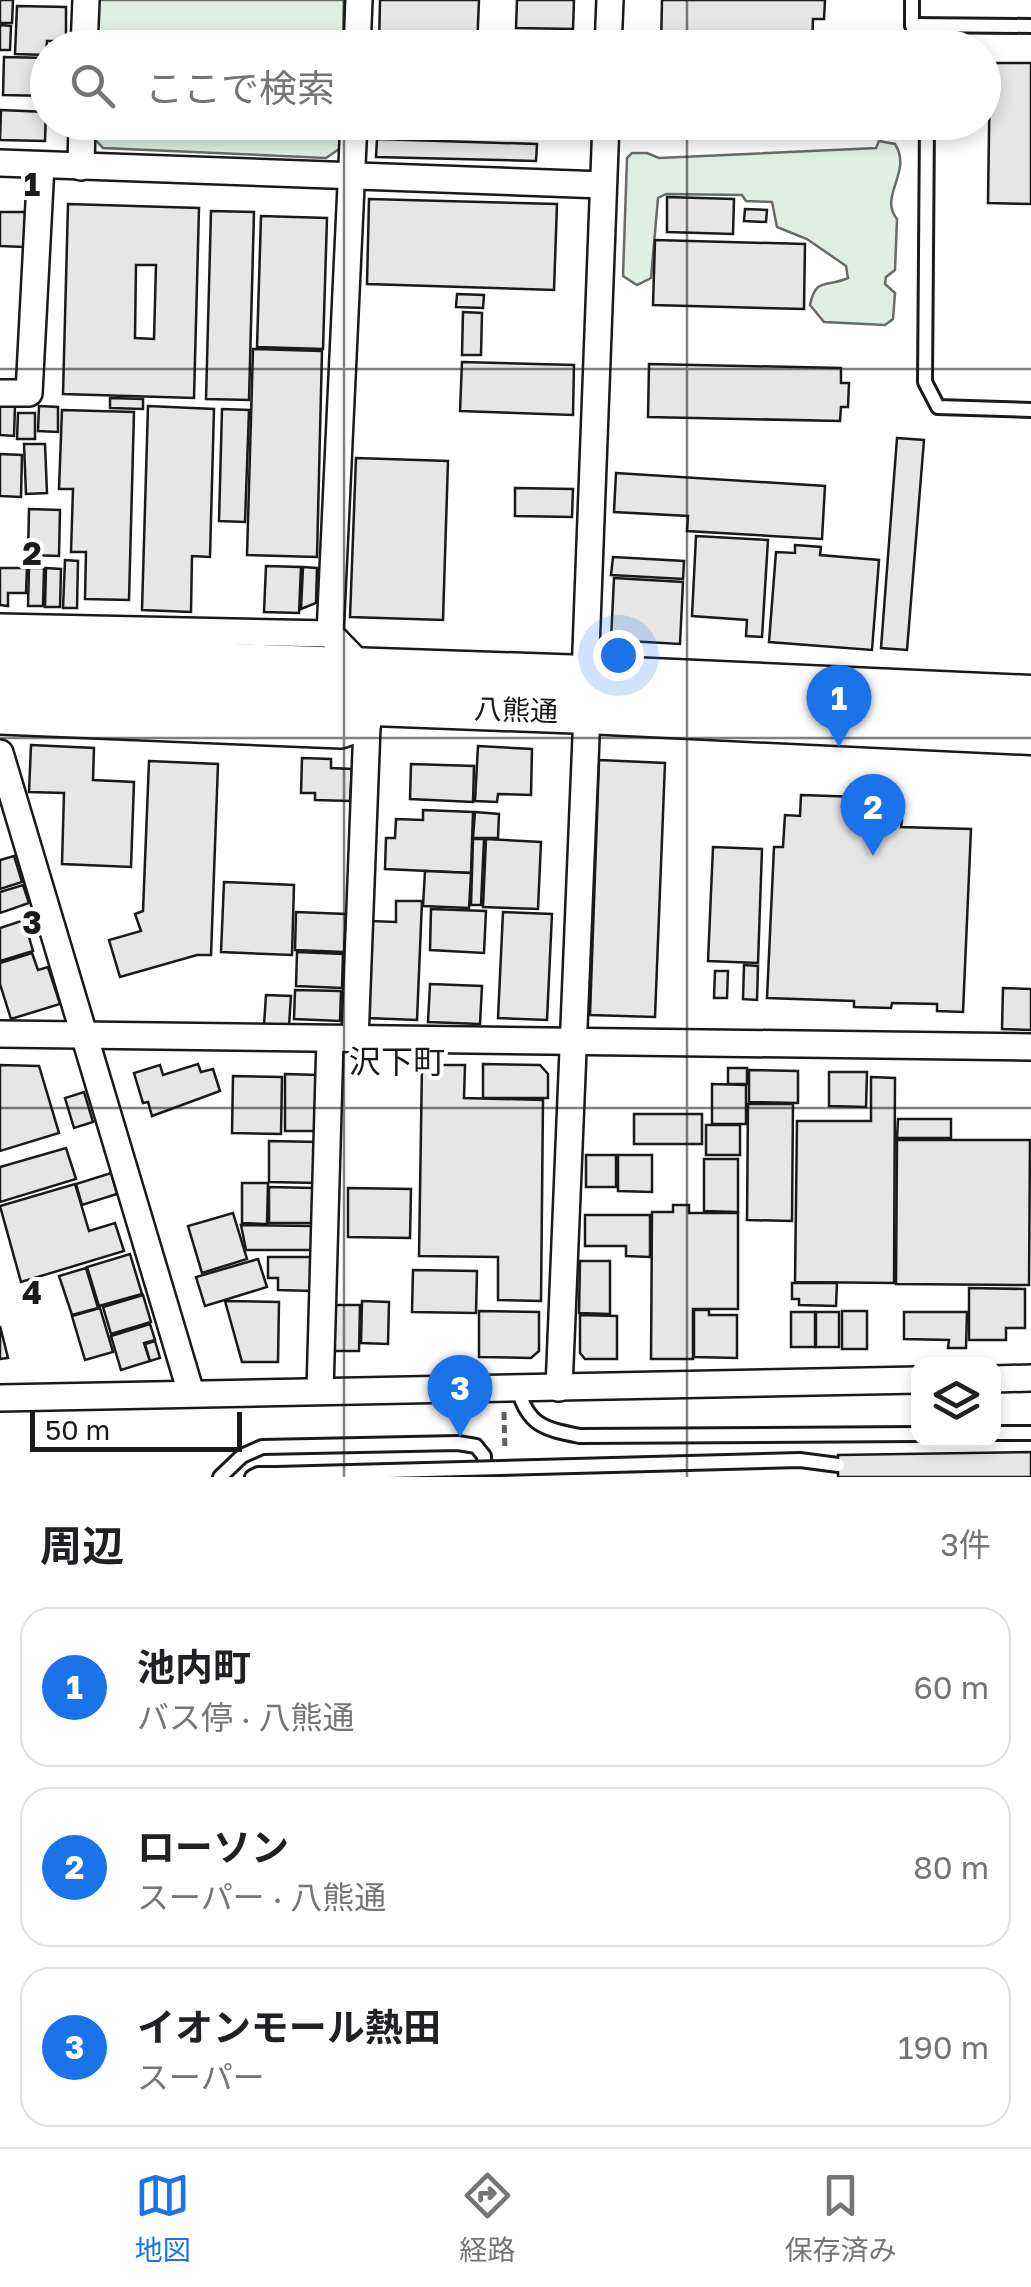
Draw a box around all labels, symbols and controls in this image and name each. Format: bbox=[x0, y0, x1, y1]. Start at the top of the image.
search box bbox=[30, 30, 1001, 140]
icon: search bbox=[65, 58, 120, 113]
text: ここで検索 bbox=[145, 65, 335, 110]
text: 1 bbox=[24, 165, 40, 203]
text: 2 bbox=[22, 534, 42, 572]
your location bbox=[593, 630, 644, 681]
pin: 1 bbox=[806, 664, 872, 747]
street label: 八熊通 bbox=[473, 692, 559, 727]
pin: 2 bbox=[840, 774, 906, 856]
text: 3 bbox=[22, 903, 42, 941]
district label: 沢下町 bbox=[349, 1042, 445, 1080]
text: 4 bbox=[22, 1273, 42, 1311]
pin: 3 bbox=[428, 1354, 492, 1437]
map controls bbox=[911, 1357, 1001, 1447]
button: layers bbox=[911, 1357, 1001, 1447]
scale bar bbox=[30, 1407, 242, 1452]
text: 50 m bbox=[45, 1413, 110, 1446]
text: 周辺 bbox=[40, 1520, 124, 1570]
text: 3件 bbox=[940, 1525, 991, 1563]
text: 池内町 bbox=[137, 1644, 251, 1689]
text: 1 bbox=[66, 1668, 83, 1706]
text: 60 m bbox=[913, 1668, 989, 1706]
text: バス停 · 八熊通 bbox=[137, 1698, 355, 1736]
text: ローソン bbox=[137, 1824, 289, 1869]
text: 2 bbox=[65, 1848, 84, 1886]
text: 80 m bbox=[913, 1848, 989, 1886]
text: スーパー · 八熊通 bbox=[137, 1878, 386, 1916]
text: イオンモール熱田 bbox=[137, 2004, 441, 2049]
text: 3 bbox=[65, 2028, 84, 2066]
text: 190 m bbox=[898, 2028, 989, 2066]
text: スーパー bbox=[137, 2058, 265, 2096]
tab: 地図 bbox=[134, 2168, 191, 2268]
tab: 経路 bbox=[459, 2168, 516, 2268]
tab: 保存済み bbox=[784, 2168, 897, 2268]

